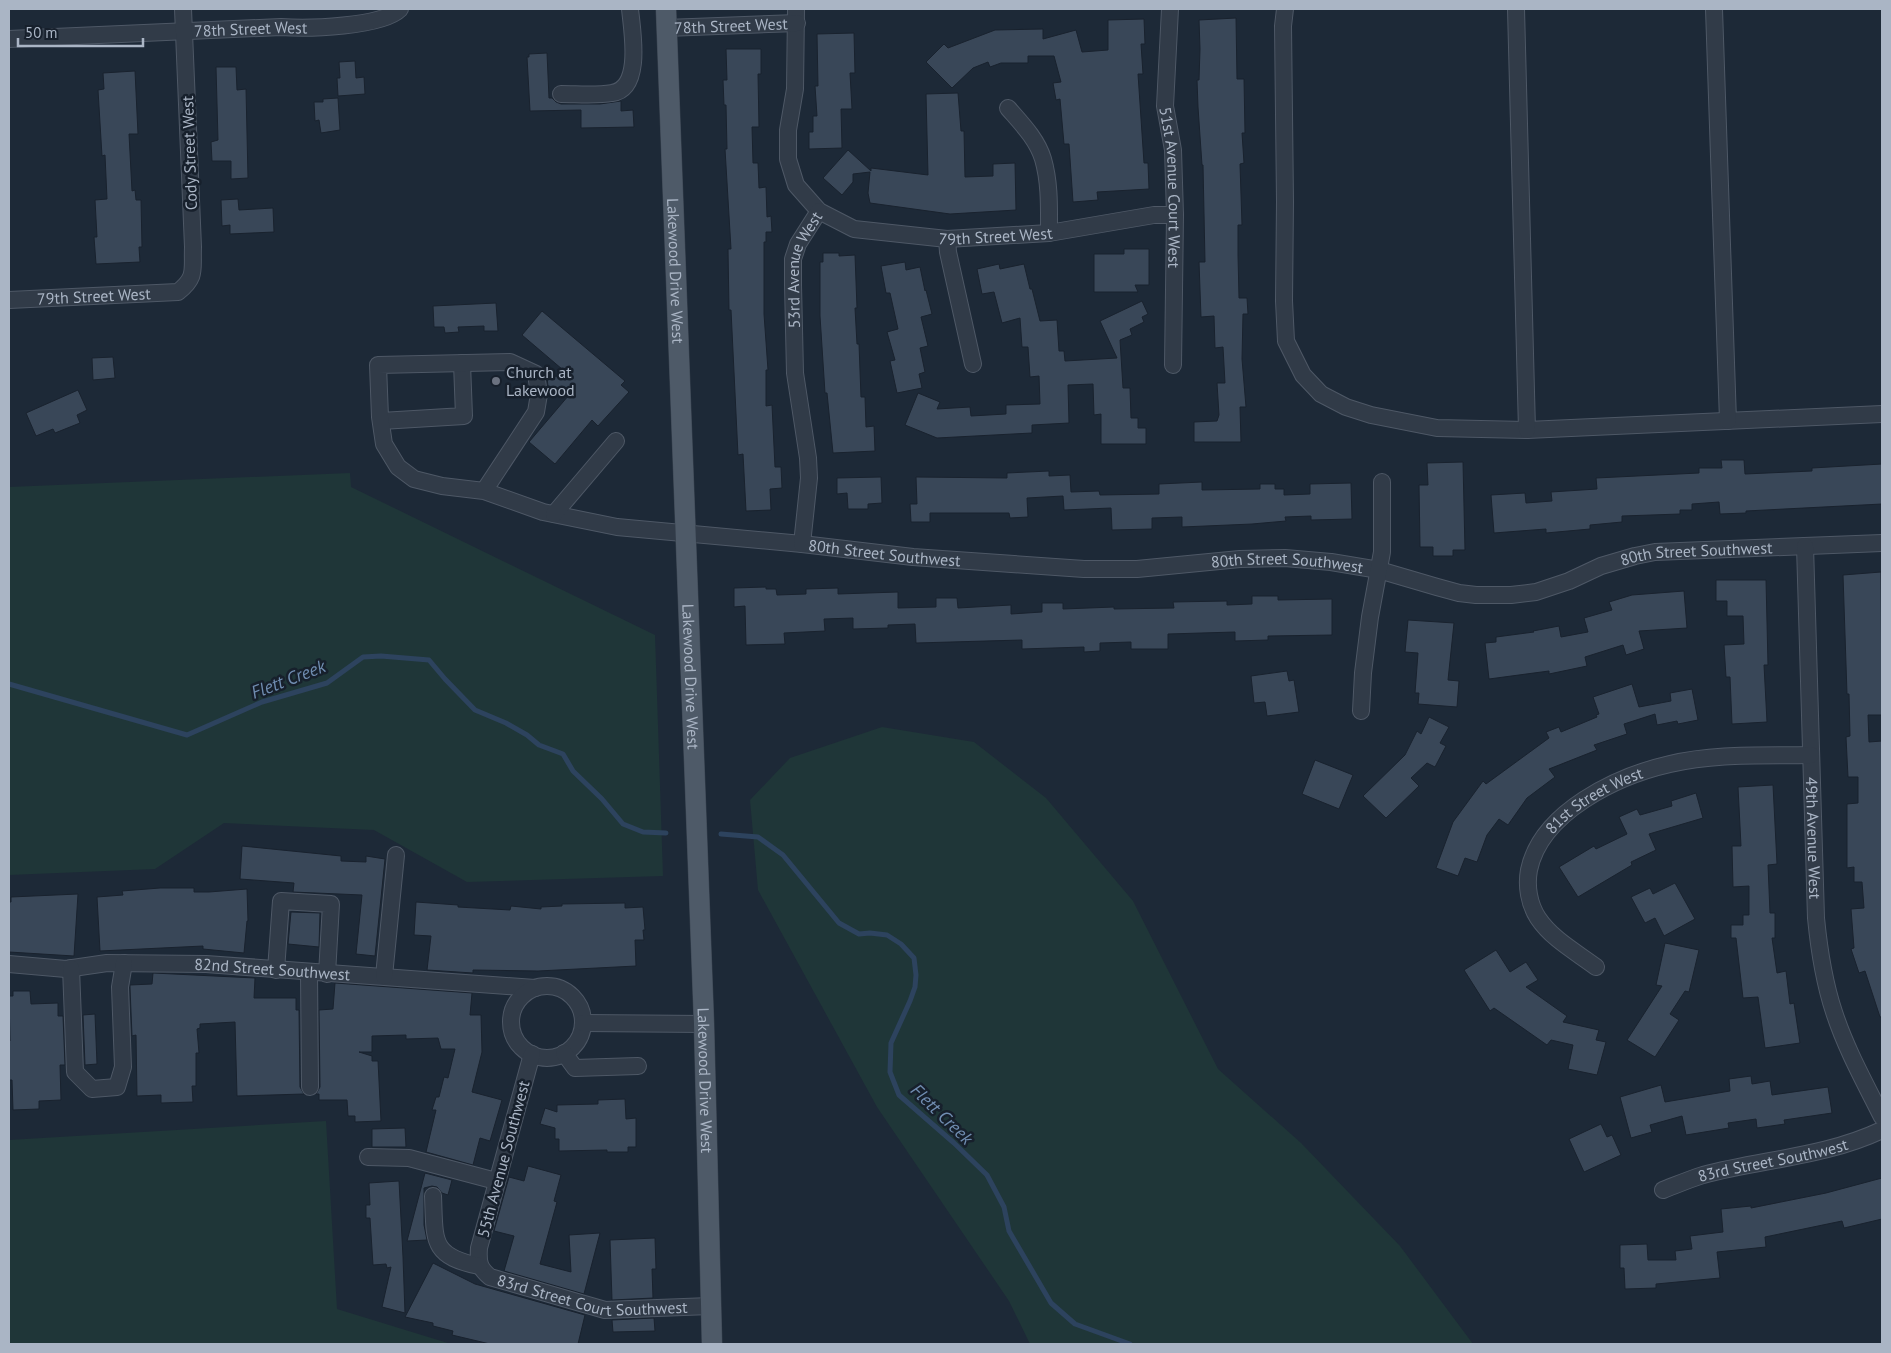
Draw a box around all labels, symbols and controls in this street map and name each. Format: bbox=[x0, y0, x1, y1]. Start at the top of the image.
street label: 78th Street West bbox=[674, 13, 789, 38]
scale bar bbox=[18, 15, 142, 47]
street label: 78th Street West bbox=[194, 17, 308, 41]
text: 50 m bbox=[25, 23, 58, 42]
street label: Cody Street West bbox=[177, 95, 201, 211]
street label: 51st Avenue Court West bbox=[1155, 105, 1185, 269]
street label: Lakewood Drive West bbox=[663, 198, 689, 345]
street label: 53rd Avenue West bbox=[783, 207, 827, 329]
street label: 79th Street West bbox=[938, 222, 1054, 249]
street label: 79th Street West bbox=[37, 283, 152, 309]
place label: Church at Lakewood bbox=[506, 362, 575, 400]
marker: Church at Lakewood bbox=[490, 375, 502, 387]
street label: 80th Street Southwest bbox=[807, 535, 962, 570]
street label: 80th Street Southwest bbox=[1618, 537, 1773, 570]
street label: 80th Street Southwest bbox=[1210, 548, 1365, 577]
street label: Lakewood Drive West bbox=[678, 603, 704, 750]
water label: Flett Creek bbox=[247, 654, 329, 704]
street label: 81st Street West bbox=[1541, 762, 1646, 838]
street label: 49th Avenue West bbox=[1802, 776, 1825, 900]
street label: 82nd Street Southwest bbox=[194, 954, 351, 985]
street label: Lakewood Drive West bbox=[693, 1007, 717, 1154]
street label: 55th Avenue Southwest bbox=[472, 1078, 534, 1240]
water label: Flett Creek bbox=[906, 1079, 979, 1150]
street label: 83rd Street Southwest bbox=[1695, 1134, 1851, 1186]
street label: 83rd Street Court Southwest bbox=[495, 1270, 688, 1320]

